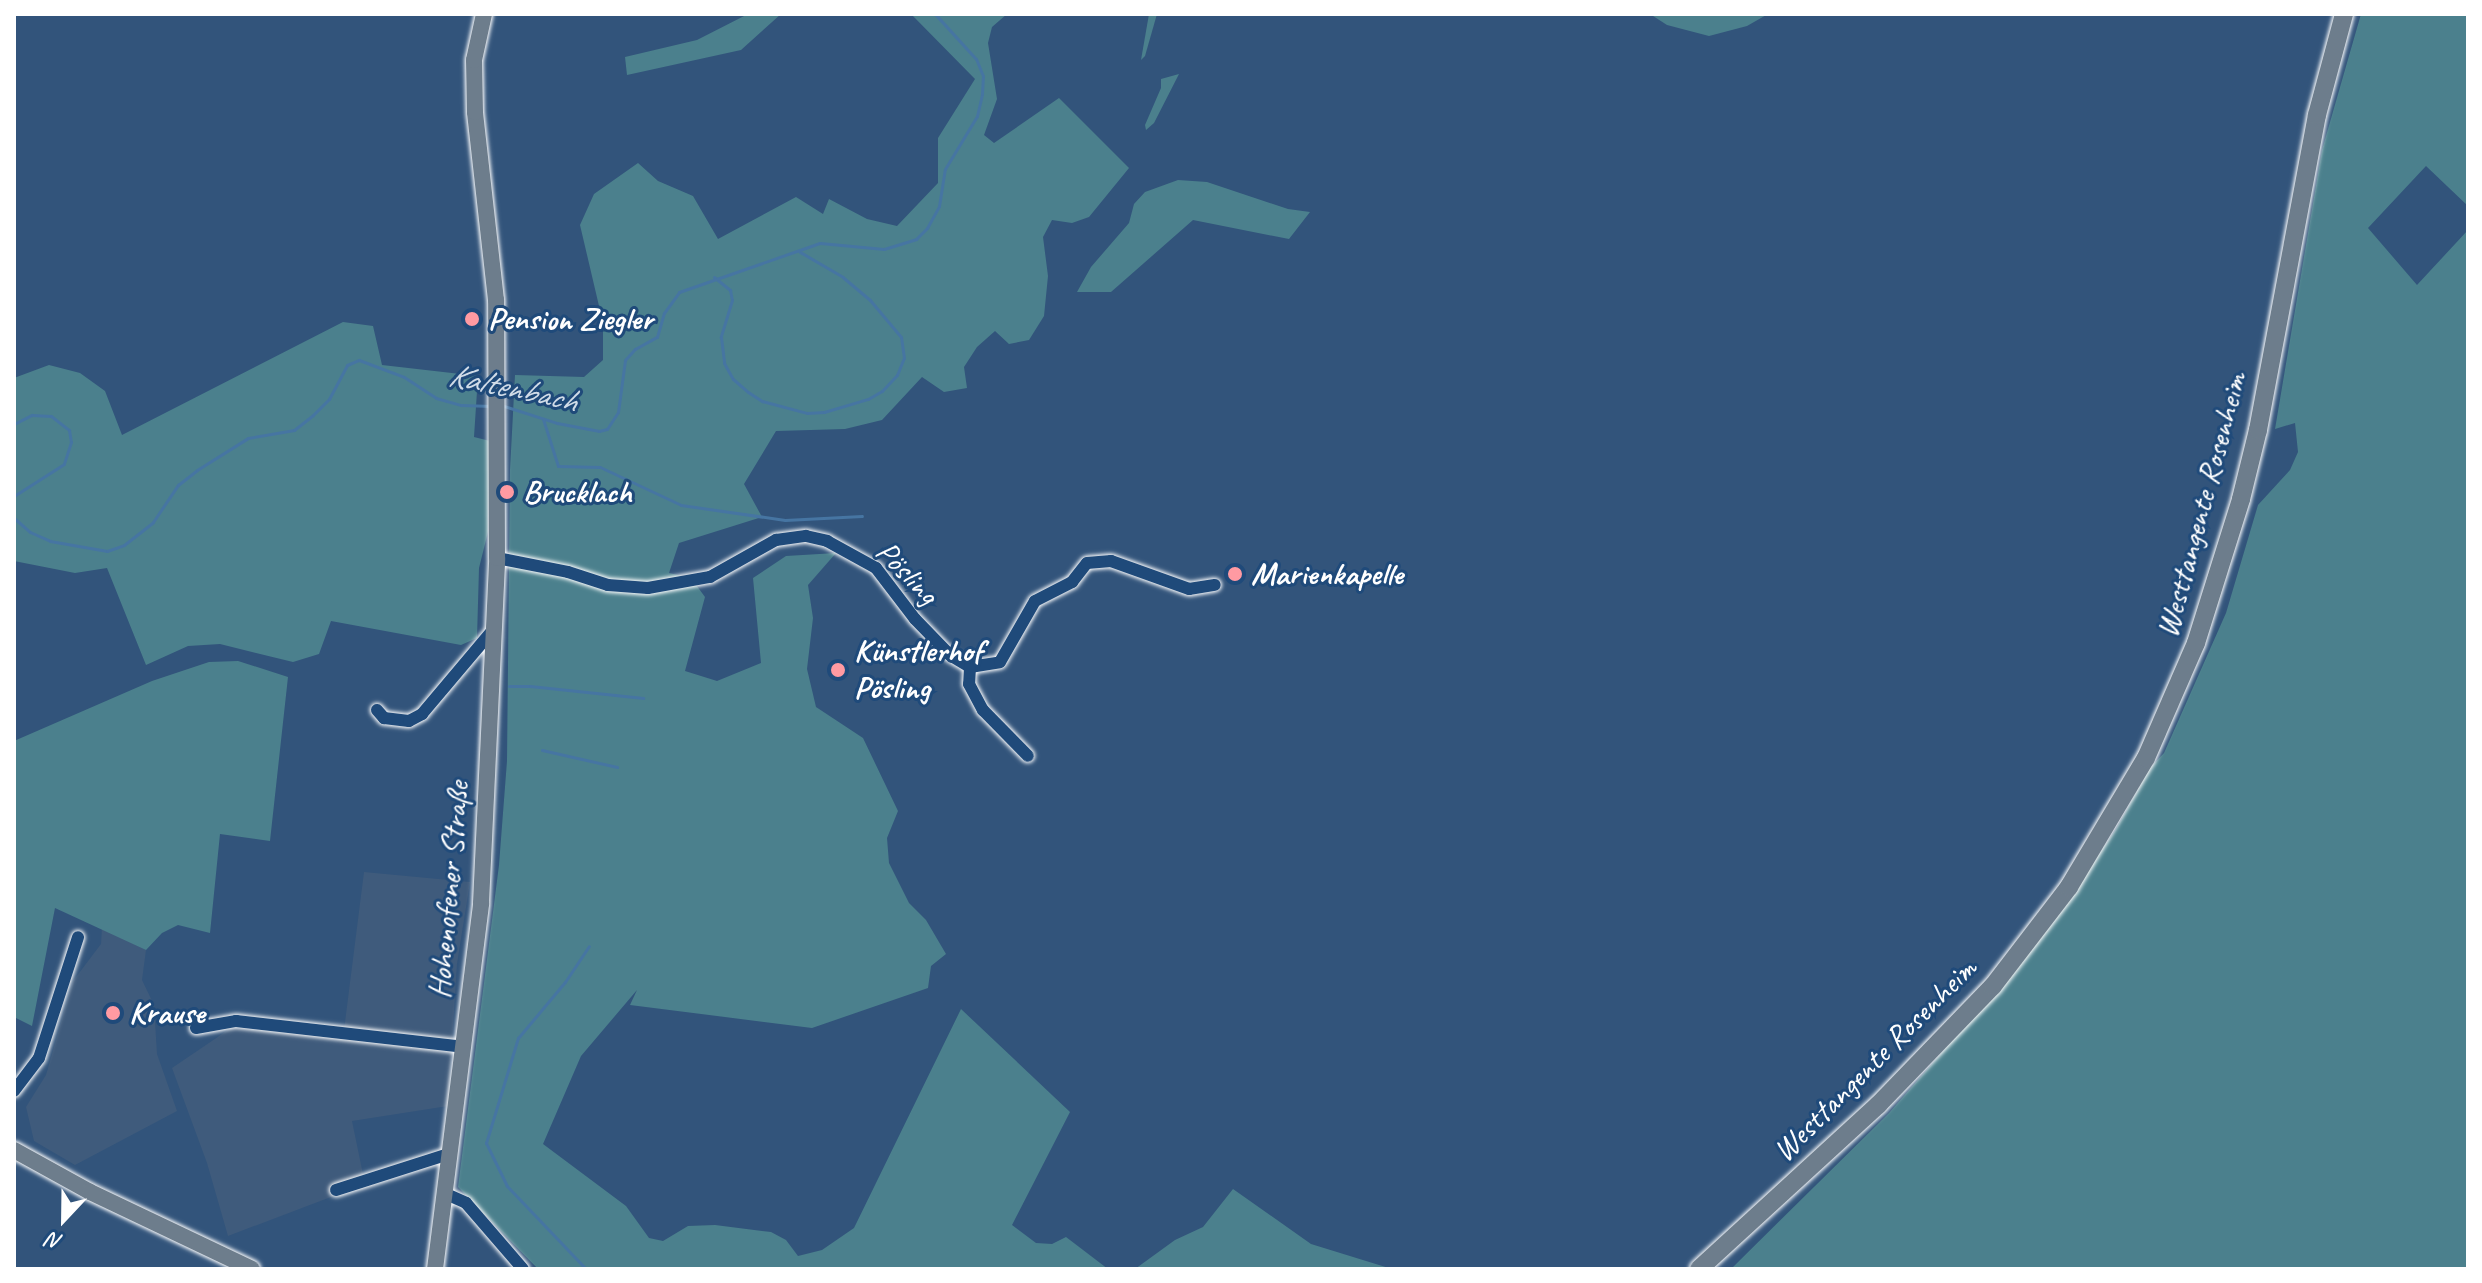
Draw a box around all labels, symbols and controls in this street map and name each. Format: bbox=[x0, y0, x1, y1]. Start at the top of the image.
place label: Pension Ziegler bbox=[488, 300, 652, 338]
marker: Pension Ziegler bbox=[463, 310, 481, 328]
water label: Kaltenbach bbox=[445, 354, 581, 420]
street label: Westtangente Rosenheim bbox=[2148, 369, 2256, 641]
place label: Brucklach bbox=[523, 473, 632, 511]
marker: Brucklach bbox=[498, 483, 516, 501]
street label: Pösling bbox=[867, 533, 947, 613]
place label: Marienkapelle bbox=[1251, 555, 1403, 593]
marker: Marienkapelle bbox=[1226, 565, 1244, 583]
place label: Künstlerhof Pösling bbox=[854, 633, 982, 708]
marker: Künstlerhof Pösling bbox=[829, 661, 847, 679]
street label: Hohenofener Straße bbox=[420, 779, 478, 1001]
street label: Westtangente Rosenheim bbox=[1766, 951, 1984, 1169]
place label: Krause bbox=[129, 994, 205, 1032]
marker: Krause bbox=[104, 1004, 122, 1022]
north arrow bbox=[24, 1179, 104, 1259]
text: N bbox=[43, 1226, 67, 1257]

